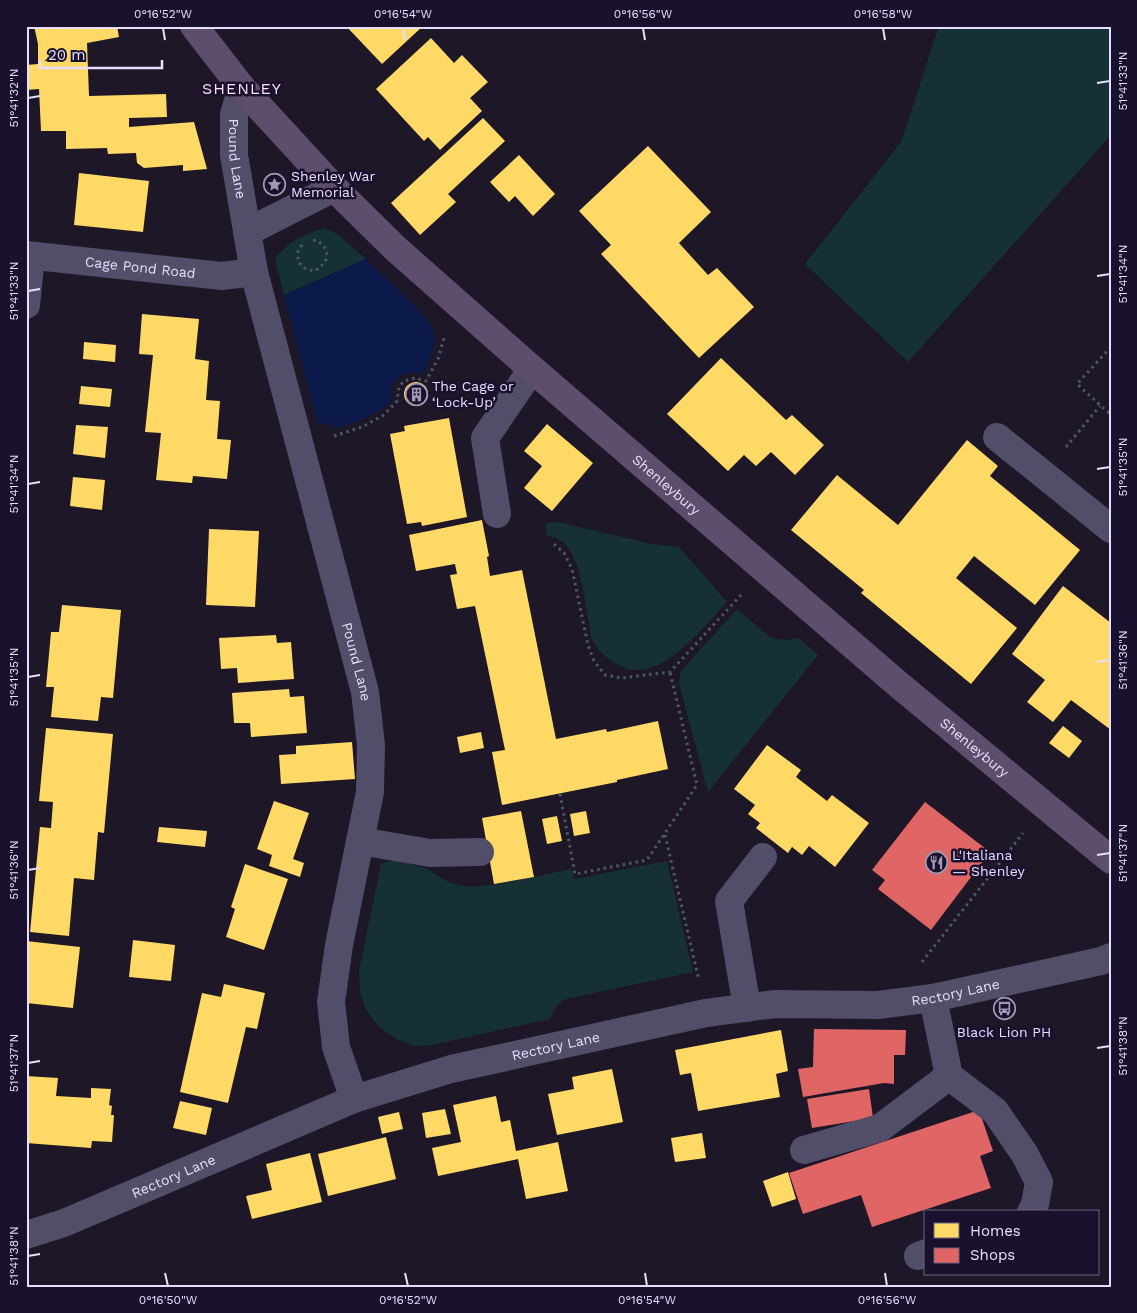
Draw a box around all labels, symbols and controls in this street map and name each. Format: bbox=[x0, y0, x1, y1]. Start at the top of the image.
text: 0°16'52"W bbox=[134, 7, 193, 21]
text: 0°16'54"W bbox=[374, 7, 432, 21]
text: 0°16'56"W bbox=[614, 7, 673, 21]
text: 0°16'58"W bbox=[854, 7, 913, 21]
scale bar bbox=[40, 38, 162, 70]
text: 20 m bbox=[48, 46, 86, 64]
text: 51°41'33"N bbox=[1116, 51, 1130, 111]
text: 51°41'32"N bbox=[7, 68, 21, 128]
district label: SHENLEY bbox=[202, 79, 282, 98]
street label: Pound Lane bbox=[226, 118, 249, 200]
place label: Shenley War Memorial bbox=[291, 168, 376, 200]
place icon: Shenley War Memorial bbox=[263, 172, 287, 196]
text: 51°41'34"N bbox=[1116, 245, 1130, 303]
street label: Cage Pond Road bbox=[84, 253, 196, 281]
text: 51°41'33"N bbox=[7, 261, 21, 321]
place label: The Cage or ‘Lock-Up’ bbox=[432, 378, 514, 410]
building icon: The Cage or ‘Lock-Up’ bbox=[404, 382, 428, 406]
text: 51°41'35"N bbox=[1116, 437, 1130, 497]
street label: Shenleybury bbox=[629, 451, 704, 519]
text: 51°41'34"N bbox=[7, 455, 21, 513]
street label: Pound Lane bbox=[339, 621, 374, 702]
text: 51°41'36"N bbox=[1116, 630, 1130, 690]
text: 51°41'35"N bbox=[7, 647, 21, 707]
street label: Shenleybury bbox=[937, 714, 1013, 781]
text: 51°41'37"N bbox=[1116, 824, 1130, 882]
text: 51°41'36"N bbox=[7, 840, 21, 900]
place label: L'Italiana — Shenley bbox=[952, 847, 1025, 879]
restaurant icon: L'Italiana — Shenley bbox=[924, 851, 948, 875]
street label: Rectory Lane bbox=[910, 976, 1001, 1009]
bus stop icon: Black Lion PH bbox=[992, 997, 1016, 1021]
text: 51°41'38"N bbox=[1116, 1016, 1130, 1076]
place label: Black Lion PH bbox=[957, 1024, 1051, 1040]
street label: Rectory Lane bbox=[510, 1029, 601, 1063]
text: 51°41'37"N bbox=[7, 1034, 21, 1092]
street label: Rectory Lane bbox=[129, 1151, 218, 1201]
legend bbox=[924, 1210, 1100, 1276]
text: Homes bbox=[970, 1222, 1021, 1240]
text: 51°41'38"N bbox=[7, 1226, 21, 1286]
text: Shops bbox=[970, 1246, 1015, 1264]
text: 0°16'50"W bbox=[139, 1293, 198, 1307]
text: 0°16'52"W bbox=[379, 1293, 438, 1307]
text: 0°16'54"W bbox=[618, 1293, 676, 1307]
text: 0°16'56"W bbox=[858, 1293, 917, 1307]

